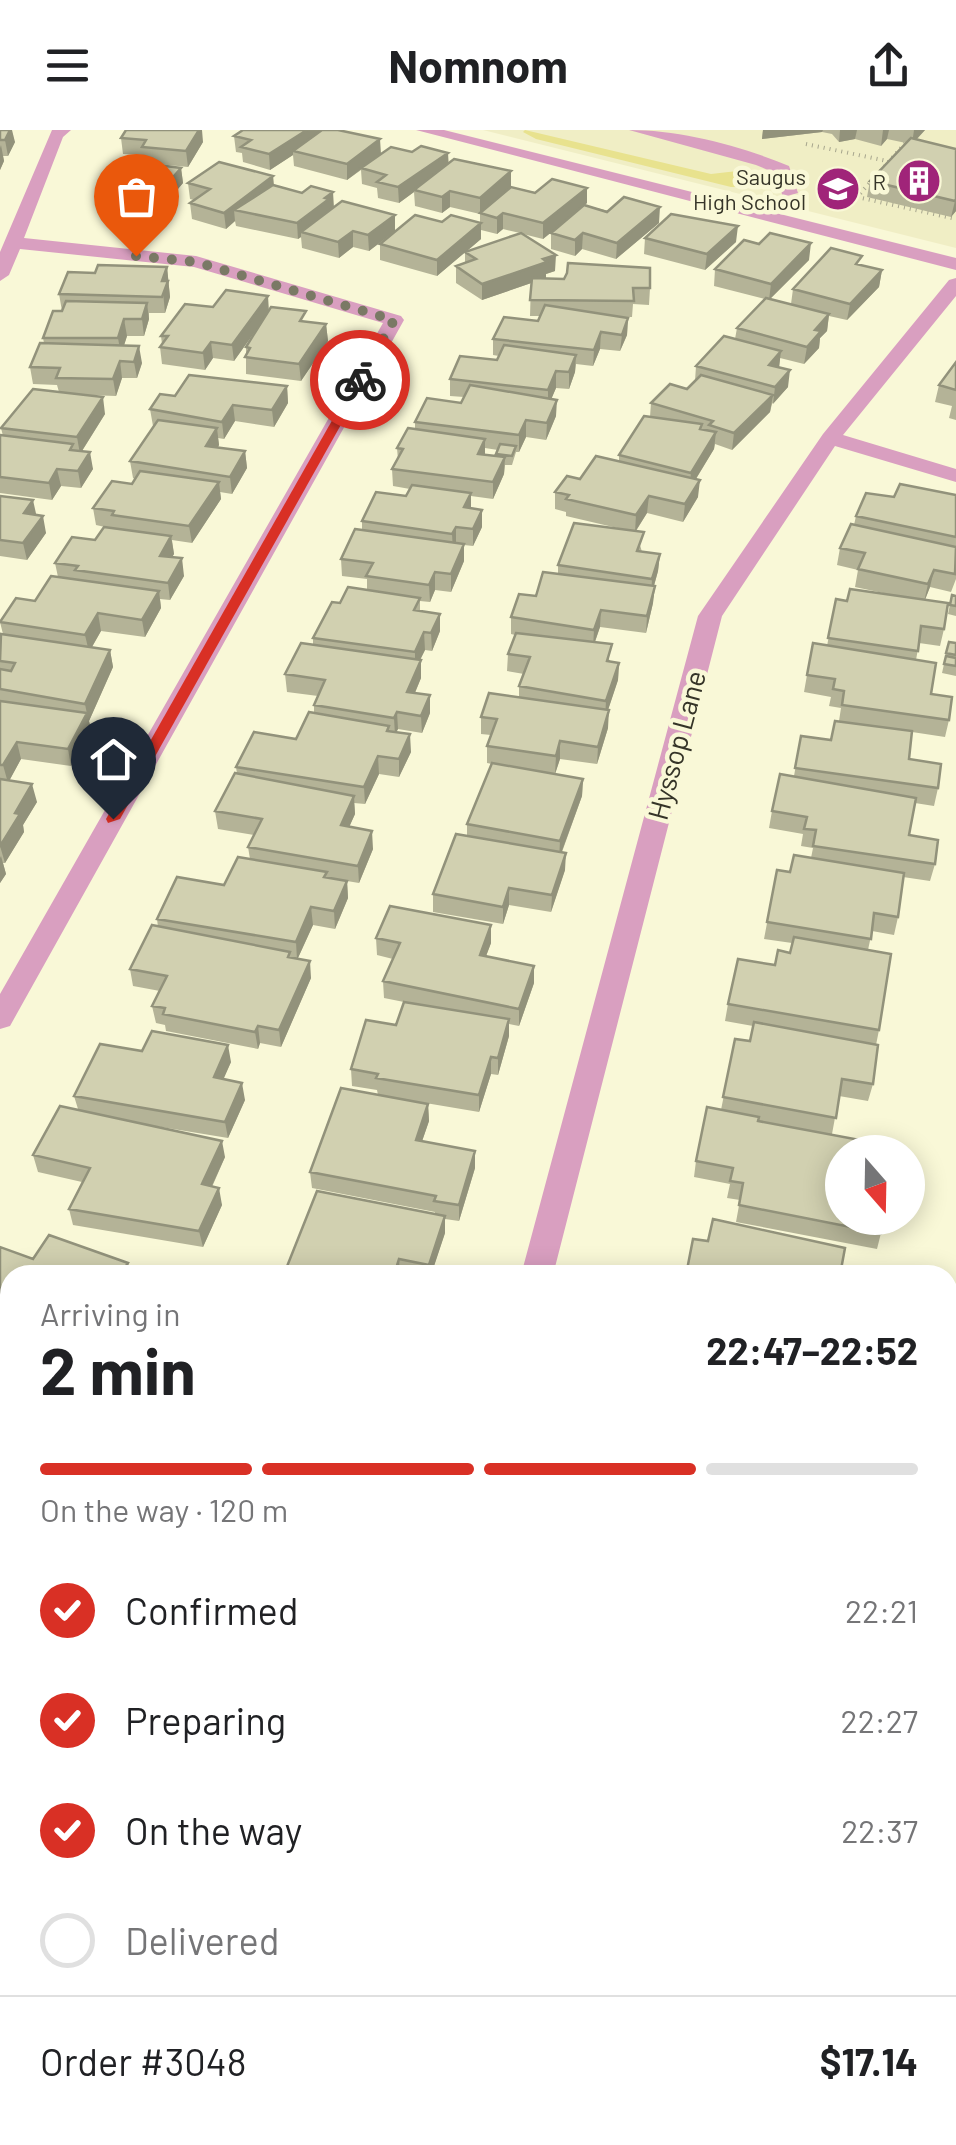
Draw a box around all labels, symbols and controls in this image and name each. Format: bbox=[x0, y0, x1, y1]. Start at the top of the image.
icon: menu bbox=[40, 38, 95, 93]
text: Nomnom bbox=[388, 38, 568, 92]
icon: share bbox=[861, 38, 916, 93]
pin bbox=[94, 154, 179, 257]
building icon: R bbox=[896, 158, 942, 204]
place label: Saugus High School bbox=[693, 163, 806, 214]
school or university icon: Saugus High School bbox=[815, 166, 861, 212]
place label: R bbox=[873, 168, 886, 194]
icon: bag bbox=[109, 169, 164, 224]
courier bbox=[310, 330, 410, 430]
icon: bike bbox=[333, 353, 388, 408]
street label: Hyssop Lane bbox=[640, 667, 712, 823]
pin bbox=[71, 717, 156, 820]
icon: home bbox=[86, 732, 141, 787]
north arrow bbox=[825, 1135, 925, 1235]
map controls bbox=[825, 1135, 925, 1235]
text: Arriving in bbox=[40, 1294, 180, 1332]
text: 22:47–22:52 bbox=[706, 1327, 918, 1373]
text: 2 min bbox=[40, 1330, 196, 1408]
text: On the way · 120 m bbox=[40, 1490, 288, 1528]
icon: check bbox=[40, 1583, 95, 1638]
text: Confirmed bbox=[125, 1587, 298, 1633]
text: 22:21 bbox=[845, 1591, 918, 1629]
icon: check bbox=[40, 1693, 95, 1748]
text: Preparing bbox=[125, 1697, 286, 1743]
text: 22:27 bbox=[841, 1701, 918, 1739]
icon: check bbox=[40, 1803, 95, 1858]
text: On the way bbox=[125, 1807, 302, 1853]
text: 22:37 bbox=[841, 1811, 918, 1849]
text: Delivered bbox=[125, 1917, 279, 1963]
text: Order #3048 bbox=[40, 2038, 247, 2084]
text: $17.14 bbox=[820, 2038, 918, 2084]

